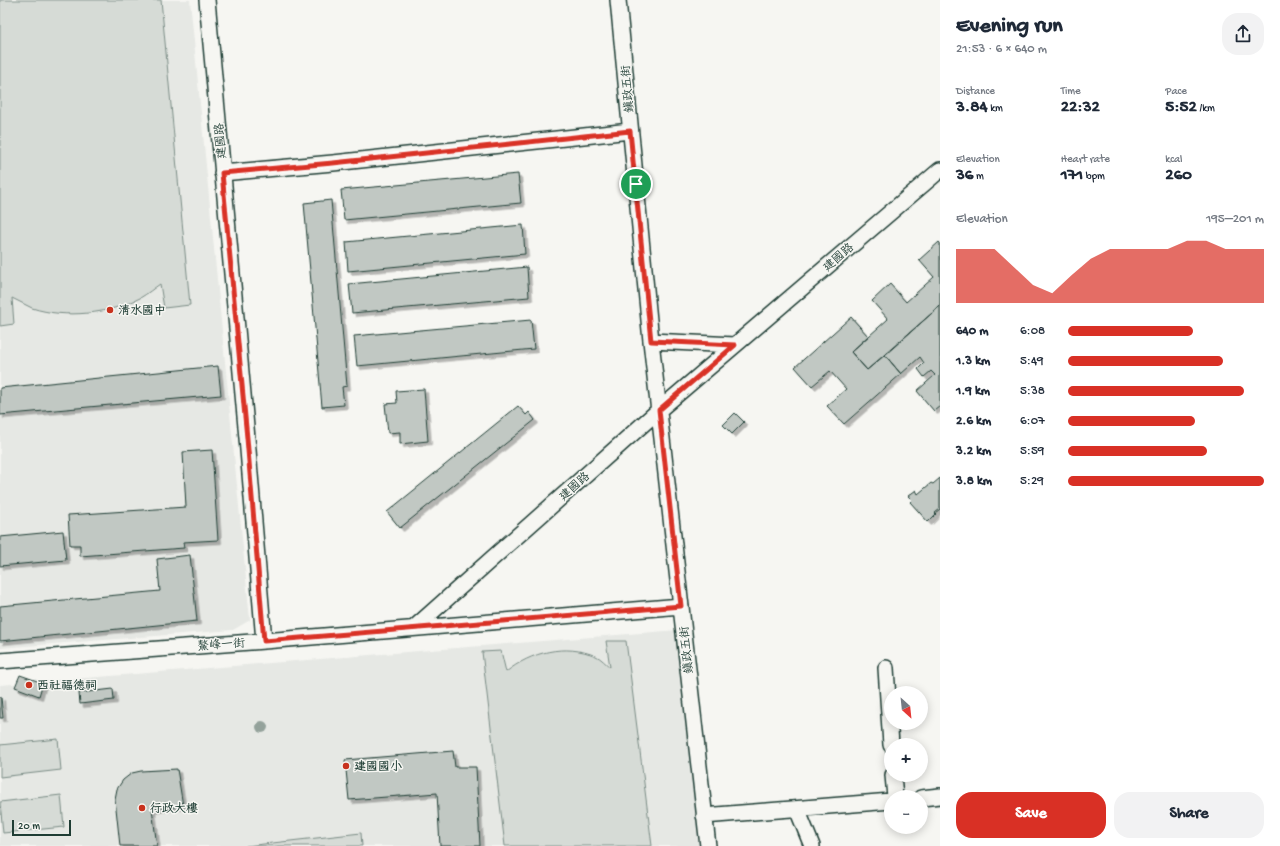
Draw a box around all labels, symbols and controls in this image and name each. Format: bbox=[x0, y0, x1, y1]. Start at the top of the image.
button: share bbox=[1222, 13, 1264, 55]
text: Evening run bbox=[956, 14, 1063, 40]
text: 21:53 · 6 × 640 m bbox=[956, 42, 1047, 57]
street label: 鎮政五街 bbox=[619, 64, 638, 113]
text: Distance bbox=[956, 86, 995, 98]
text: Time bbox=[1061, 86, 1081, 98]
text: Pace bbox=[1165, 86, 1187, 98]
text: 3.84 bbox=[956, 98, 988, 118]
text: 22:32 bbox=[1061, 98, 1100, 118]
text: 5:52 bbox=[1165, 98, 1197, 118]
text: km bbox=[988, 103, 1003, 115]
text: /km bbox=[1197, 103, 1215, 115]
street label: 建國路 bbox=[212, 122, 231, 159]
text: Elevation bbox=[956, 154, 1000, 166]
text: Heart rate bbox=[1061, 154, 1110, 166]
text: kcal bbox=[1165, 154, 1183, 166]
text: 36 bbox=[956, 166, 973, 186]
text: 171 bbox=[1061, 166, 1083, 186]
text: 260 bbox=[1165, 166, 1192, 186]
pin bbox=[619, 167, 653, 201]
text: m bbox=[973, 171, 984, 183]
text: bpm bbox=[1083, 171, 1105, 183]
icon: arrive bbox=[625, 173, 647, 195]
text: Elevation bbox=[956, 212, 1008, 227]
text: 195–201 m bbox=[1206, 212, 1264, 227]
street label: 建國路 bbox=[820, 241, 857, 276]
place label: 清水國中 bbox=[118, 304, 166, 319]
marker: 清水國中 bbox=[105, 305, 115, 315]
text: 640 m bbox=[956, 324, 988, 339]
text: 6:08 bbox=[1020, 324, 1045, 339]
text: 1.3 km bbox=[956, 354, 990, 369]
text: 5:49 bbox=[1020, 354, 1044, 369]
text: 1.9 km bbox=[956, 384, 990, 399]
text: 5:38 bbox=[1020, 384, 1045, 399]
text: 2.6 km bbox=[956, 414, 991, 429]
text: 6:07 bbox=[1020, 414, 1045, 429]
text: 3.2 km bbox=[956, 444, 991, 459]
text: 5:59 bbox=[1020, 444, 1044, 459]
street label: 建國路 bbox=[557, 469, 593, 505]
text: 3.8 km bbox=[956, 474, 992, 489]
text: 5:29 bbox=[1020, 474, 1044, 489]
street label: 鎮政五街 bbox=[678, 625, 697, 675]
street label: 鰲峰一街 bbox=[197, 636, 246, 655]
place label: 西社福德祠 bbox=[37, 678, 97, 694]
marker: 西社福德祠 bbox=[24, 680, 34, 690]
north arrow bbox=[884, 686, 928, 730]
map controls bbox=[884, 686, 928, 834]
button: + bbox=[884, 738, 928, 782]
place label: 建國國小 bbox=[354, 760, 402, 775]
marker: 建國國小 bbox=[341, 761, 351, 771]
button: − bbox=[884, 790, 928, 834]
button: Save bbox=[956, 792, 1106, 838]
button: Share bbox=[1114, 792, 1264, 838]
place label: 行政大樓 bbox=[150, 802, 198, 817]
marker: 行政大樓 bbox=[137, 803, 147, 813]
scale bar bbox=[12, 818, 71, 837]
text: 20 m bbox=[18, 821, 40, 833]

